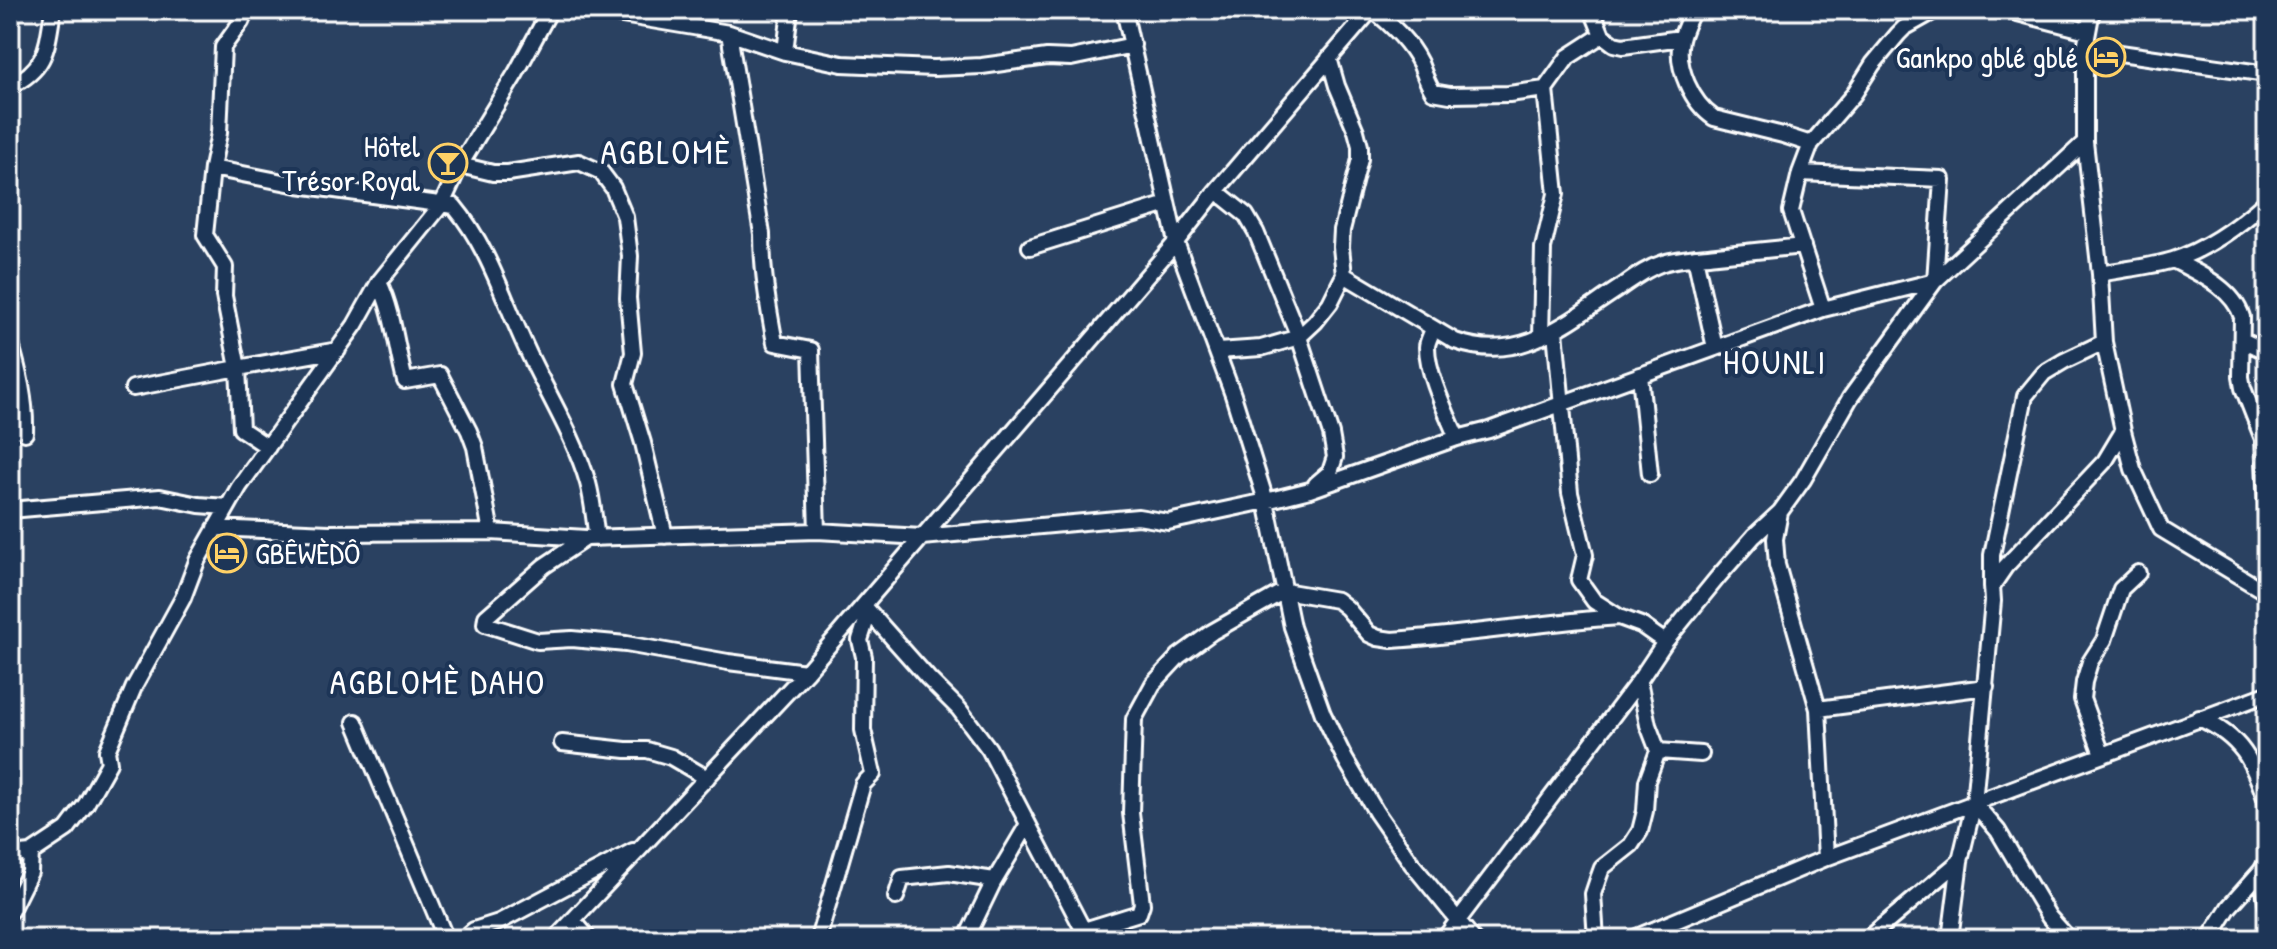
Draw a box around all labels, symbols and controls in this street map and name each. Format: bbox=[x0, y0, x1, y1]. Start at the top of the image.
hotel icon: Gankpo gblé gblé bbox=[2085, 36, 2127, 78]
place label: Gankpo gblé gblé bbox=[1896, 37, 2078, 77]
place label: Hôtel Trésor Royal bbox=[282, 126, 420, 200]
district label: AGBLOMÈ bbox=[601, 129, 731, 175]
bar icon: Hôtel Trésor Royal bbox=[427, 142, 469, 184]
district label: HOUNLI bbox=[1723, 339, 1827, 385]
hotel icon: GBÊWÈDÔ bbox=[206, 532, 248, 574]
place label: GBÊWÈDÔ bbox=[255, 533, 361, 573]
district label: AGBLOMÈ DAHO bbox=[330, 659, 546, 705]

